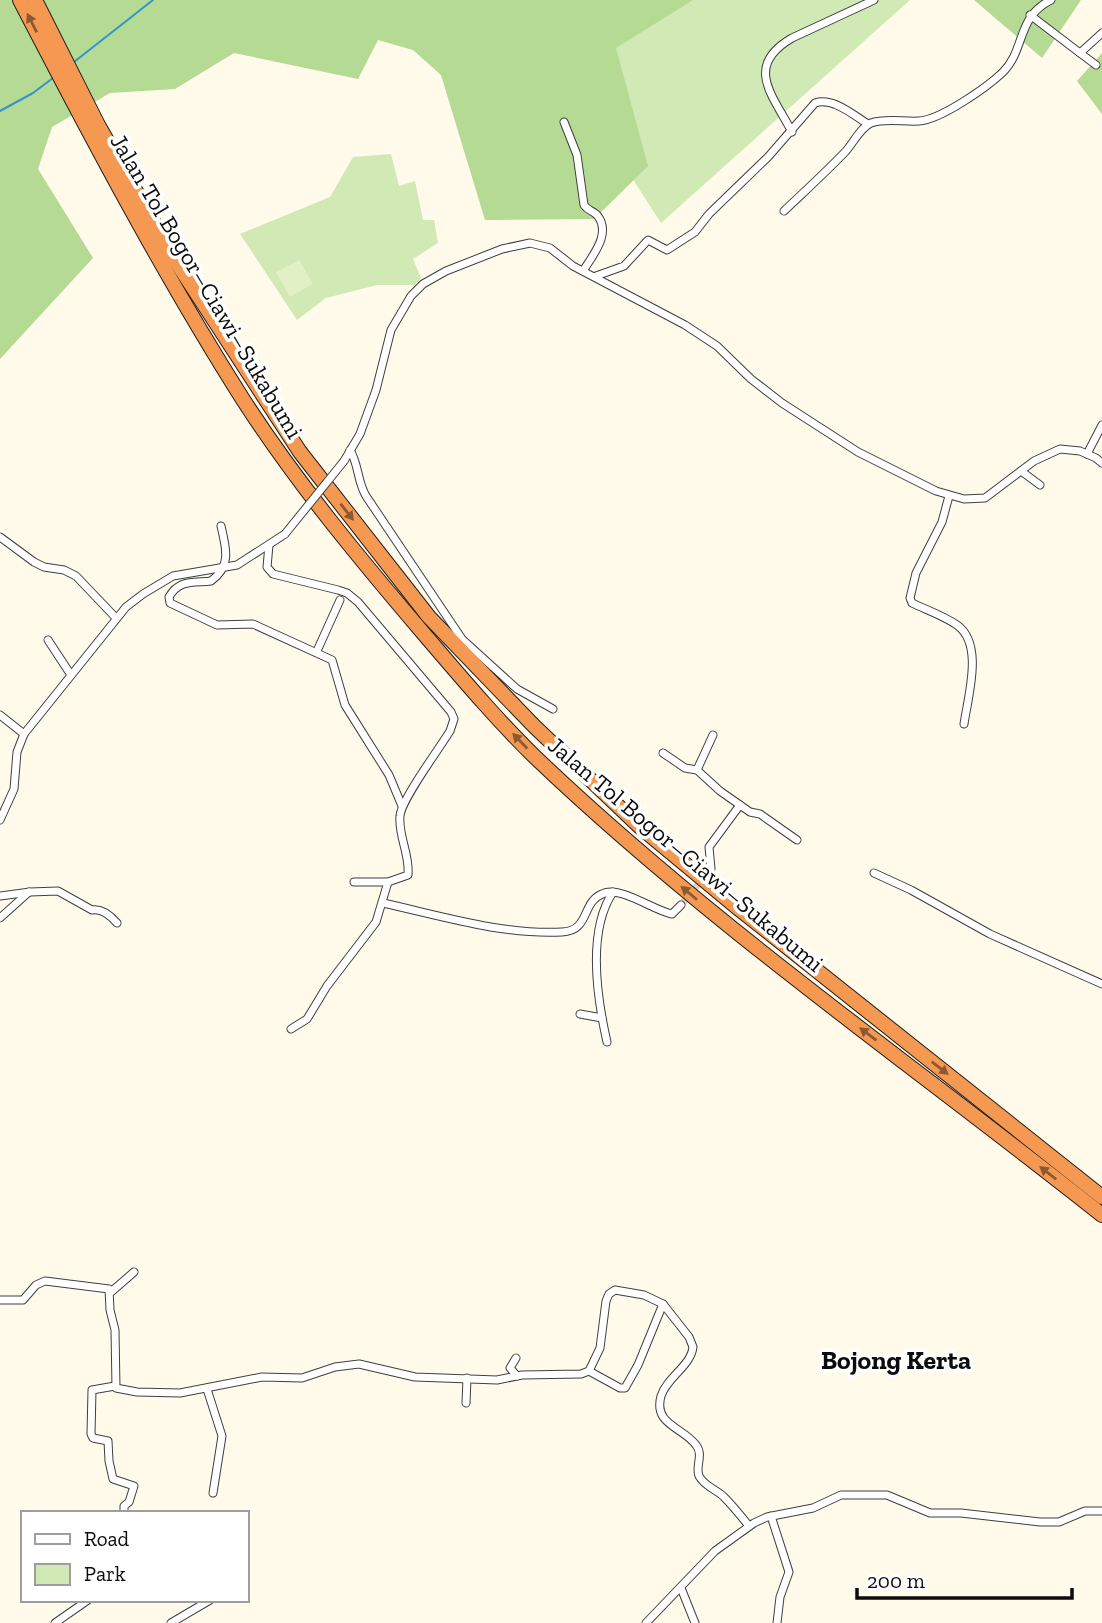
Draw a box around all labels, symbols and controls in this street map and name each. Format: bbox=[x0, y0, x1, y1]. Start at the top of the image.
one-way arrow bbox=[27, 13, 38, 33]
street label: Jalan Tol Bogor–Ciawi–Sukabumi bbox=[104, 128, 310, 444]
one-way arrow bbox=[339, 502, 354, 520]
street label: Jalan Tol Bogor–Ciawi–Sukabumi bbox=[542, 730, 830, 978]
one-way arrow bbox=[513, 733, 529, 750]
one-way arrow bbox=[681, 886, 698, 901]
one-way arrow bbox=[859, 1028, 877, 1042]
one-way arrow bbox=[930, 1060, 948, 1075]
one-way arrow bbox=[1040, 1165, 1058, 1180]
district label: Bojong Kerta bbox=[821, 1344, 971, 1376]
legend bbox=[21, 1511, 248, 1602]
text: Road bbox=[84, 1526, 130, 1551]
scale bar bbox=[857, 1556, 1072, 1600]
text: Park bbox=[84, 1561, 126, 1586]
text: 200 m bbox=[867, 1568, 925, 1593]

